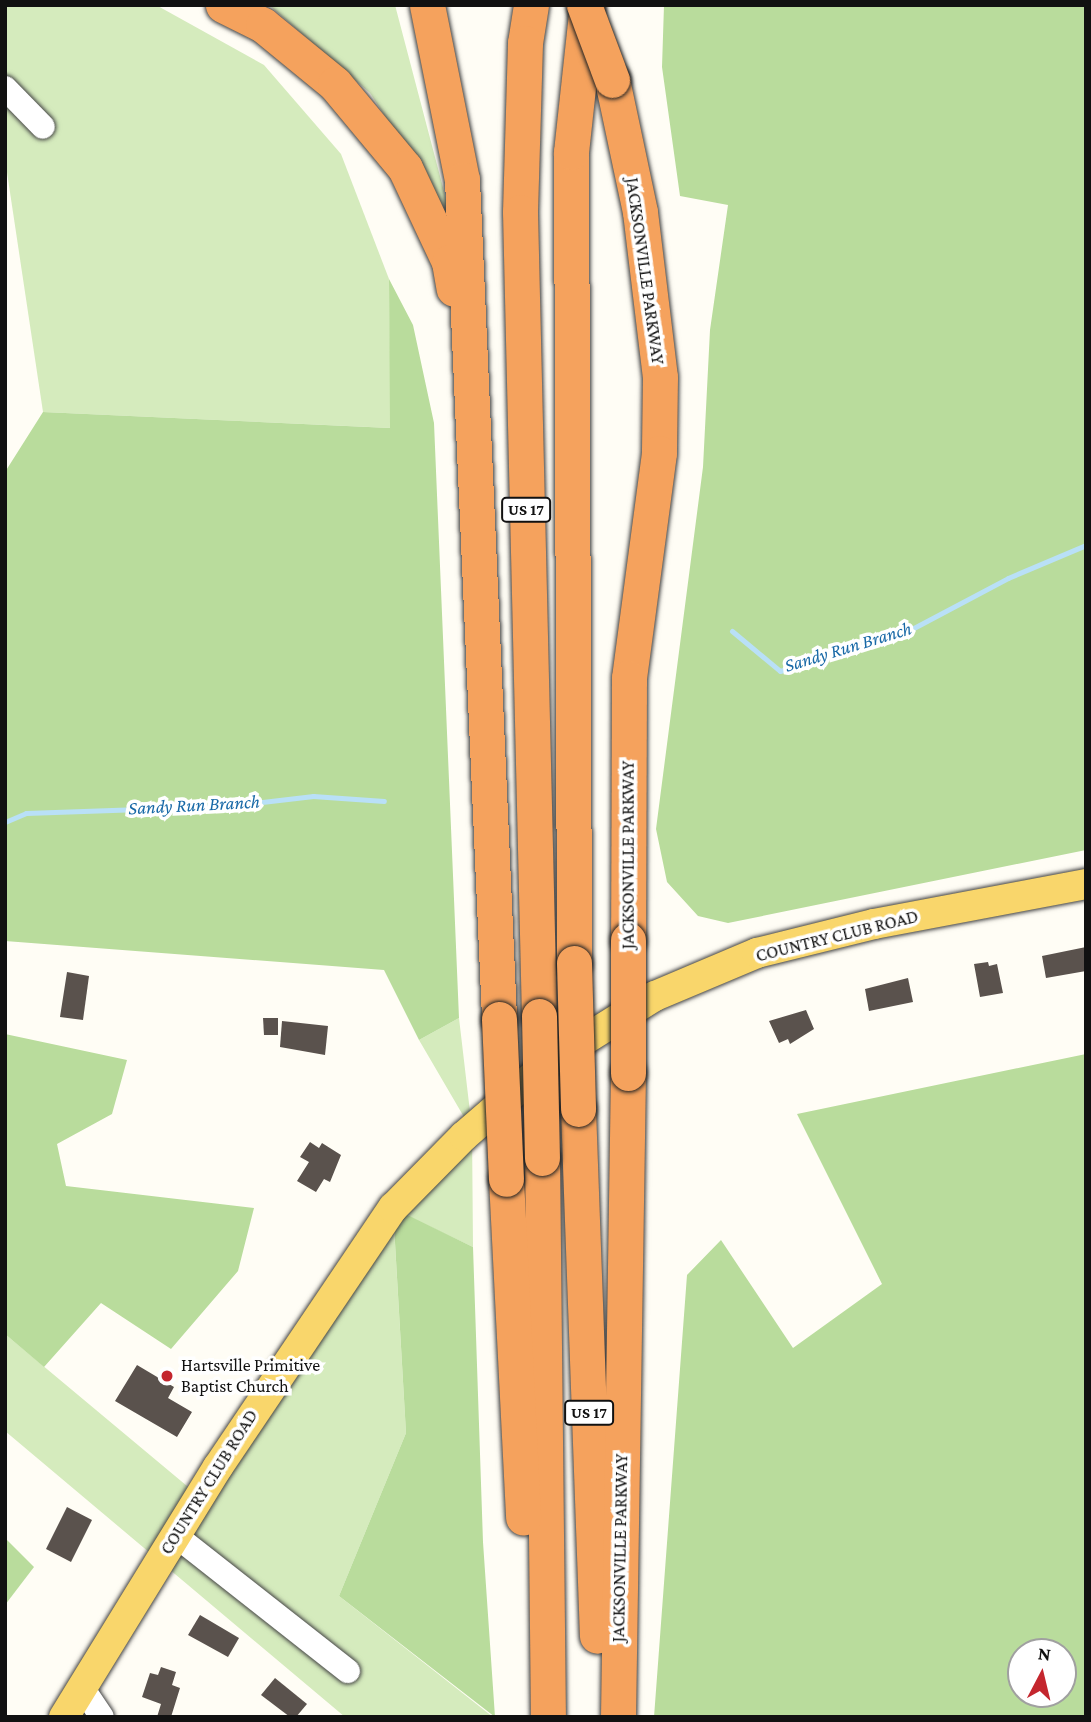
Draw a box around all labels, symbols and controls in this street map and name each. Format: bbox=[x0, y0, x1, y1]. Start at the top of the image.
street label: JACKSONVILLE PARKWAY bbox=[621, 176, 669, 366]
road number: US 17 bbox=[500, 498, 552, 523]
water label: Sandy Run Branch bbox=[782, 617, 914, 677]
street label: JACKSONVILLE PARKWAY bbox=[617, 761, 639, 949]
water label: Sandy Run Branch bbox=[128, 790, 260, 820]
street label: COUNTRY CLUB ROAD bbox=[753, 905, 921, 967]
place label: Hartsville Primitive Baptist Church bbox=[181, 1355, 320, 1398]
marker: Hartsville Primitive Baptist Church bbox=[159, 1368, 175, 1384]
road number: US 17 bbox=[563, 1400, 615, 1426]
street label: COUNTRY CLUB ROAD bbox=[156, 1406, 262, 1558]
street label: JACKSONVILLE PARKWAY bbox=[608, 1454, 632, 1642]
north arrow bbox=[1007, 1638, 1077, 1708]
text: N bbox=[1037, 1642, 1052, 1665]

